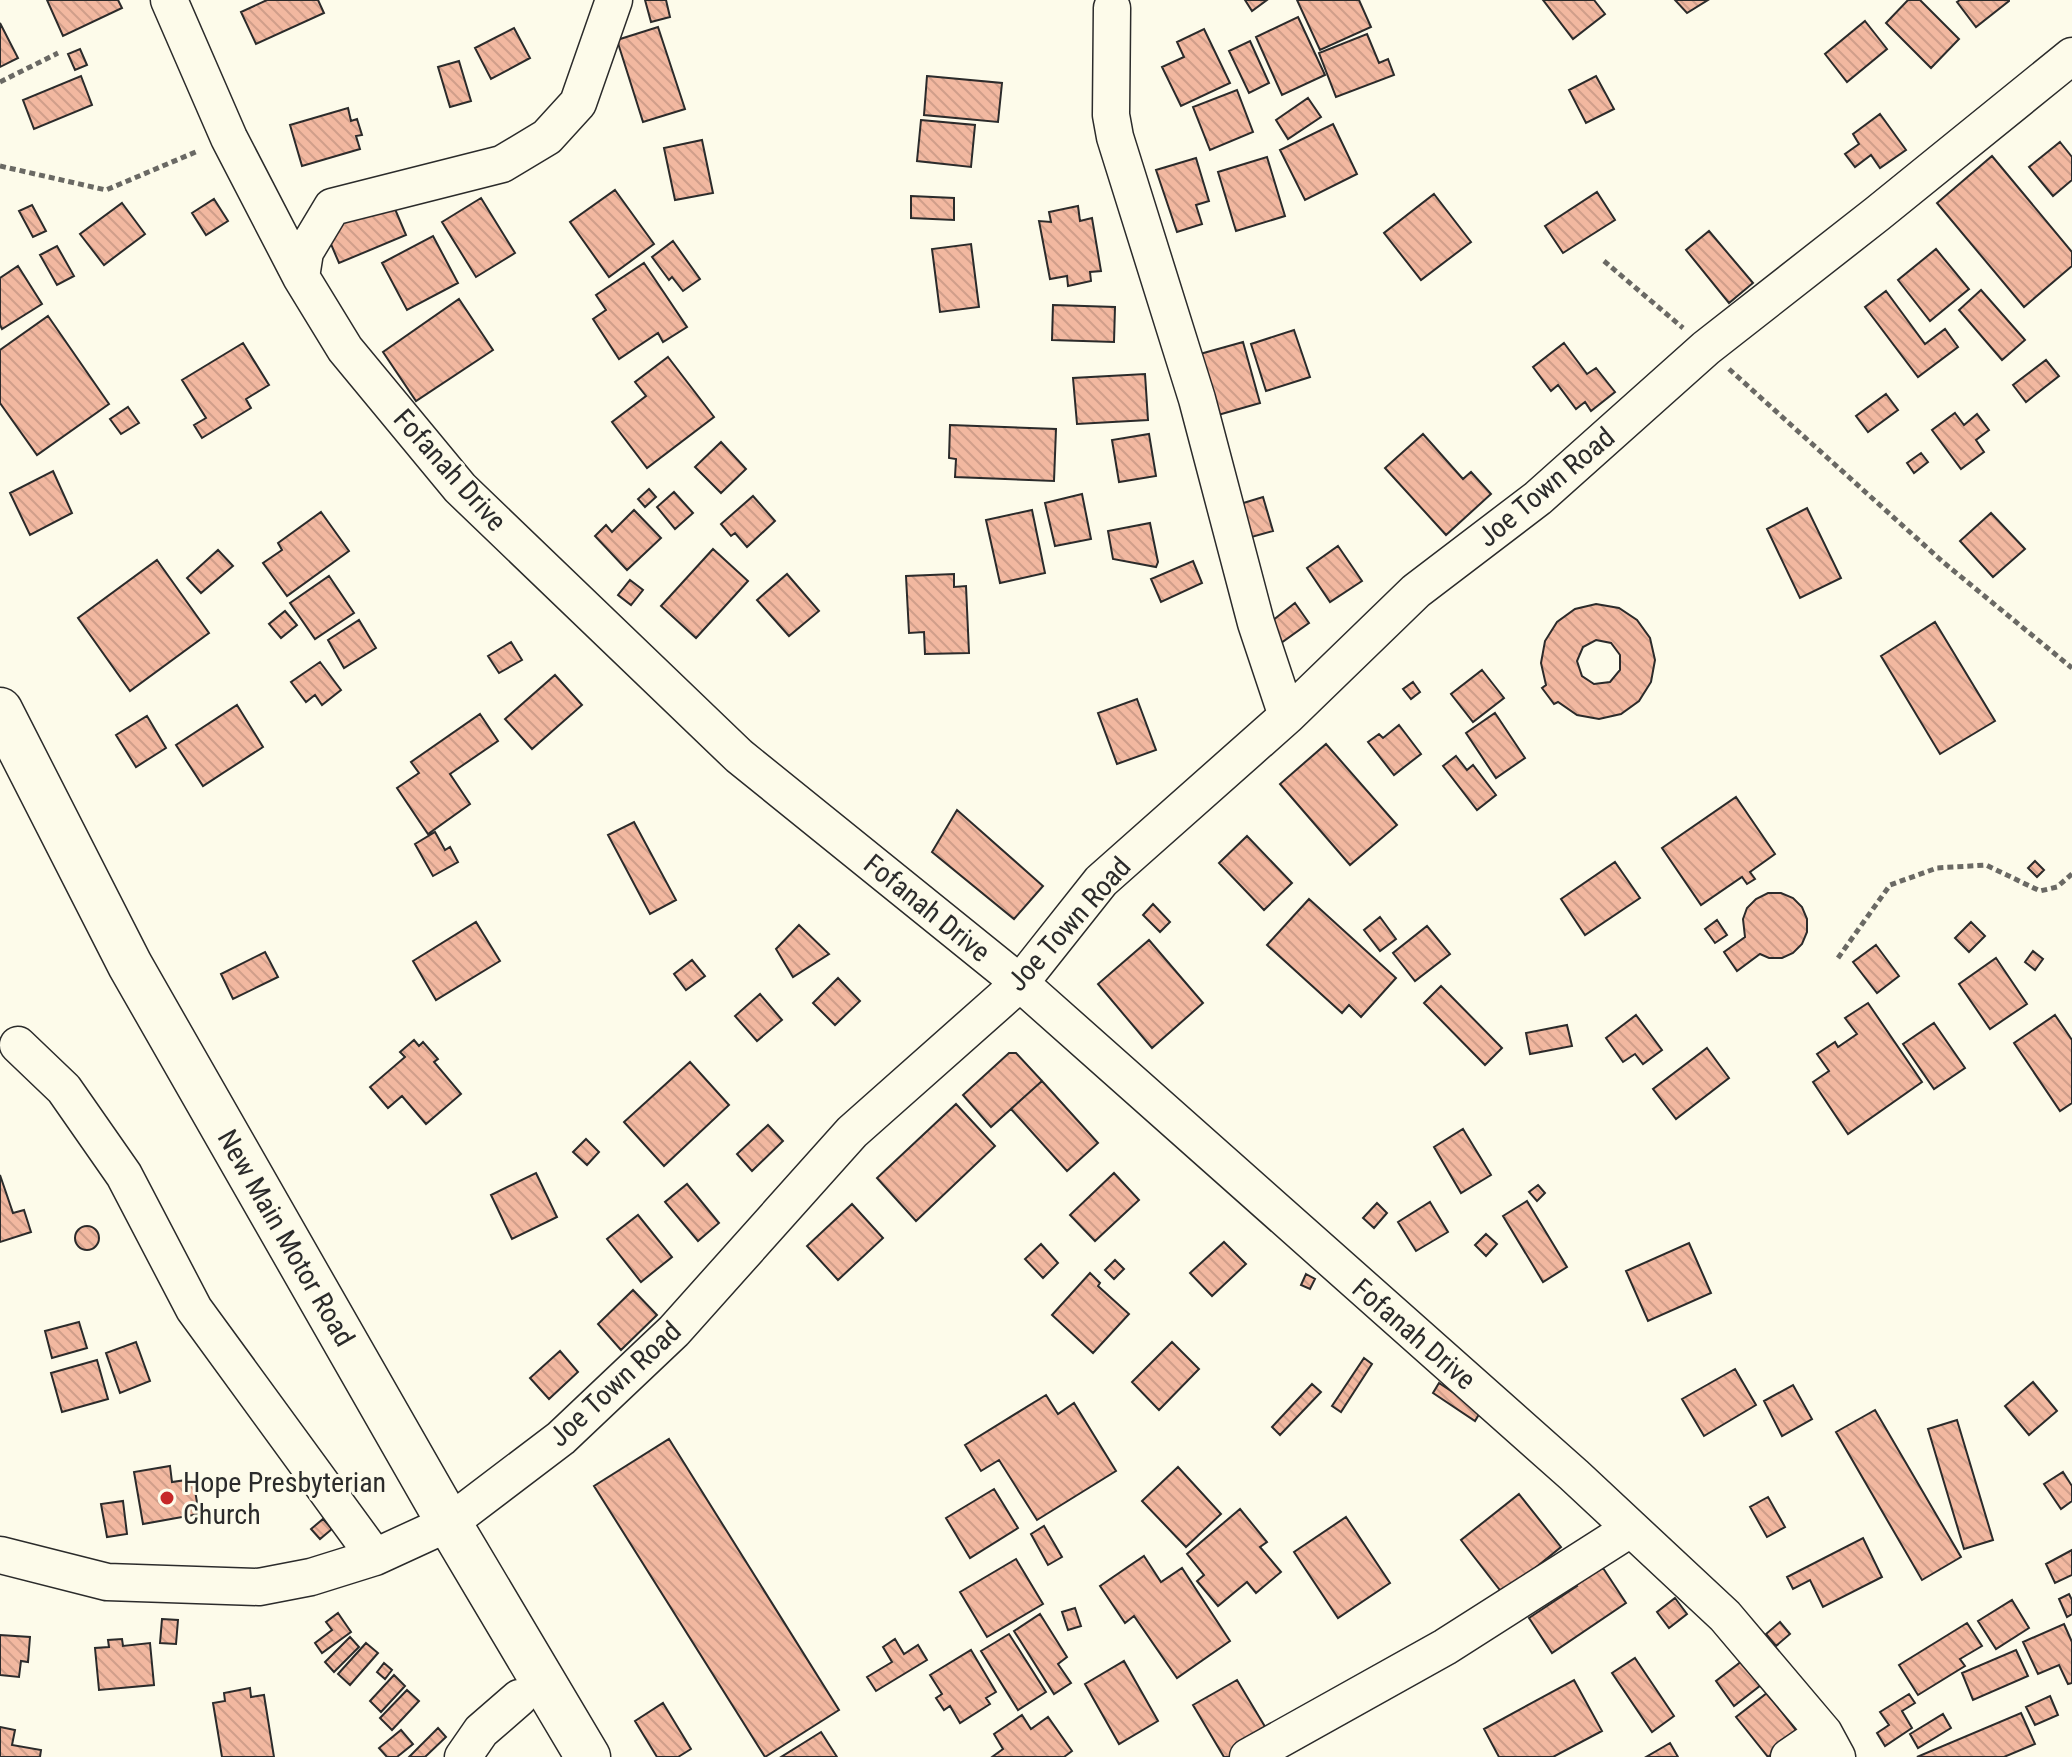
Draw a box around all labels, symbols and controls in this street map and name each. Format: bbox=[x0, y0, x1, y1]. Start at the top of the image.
street label: Fofanah Drive bbox=[387, 402, 513, 538]
street label: Joe Town Road bbox=[1471, 420, 1621, 554]
street label: Fofanah Drive bbox=[857, 847, 997, 969]
street label: Joe Town Road bbox=[1000, 850, 1138, 998]
street label: New Main Motor Road bbox=[211, 1124, 361, 1352]
street label: Fofanah Drive bbox=[1346, 1272, 1482, 1396]
street label: Joe Town Road bbox=[542, 1315, 688, 1453]
place label: Hope Presbyterian Church bbox=[183, 1466, 386, 1531]
marker: Hope Presbyterian Church bbox=[158, 1489, 176, 1507]

